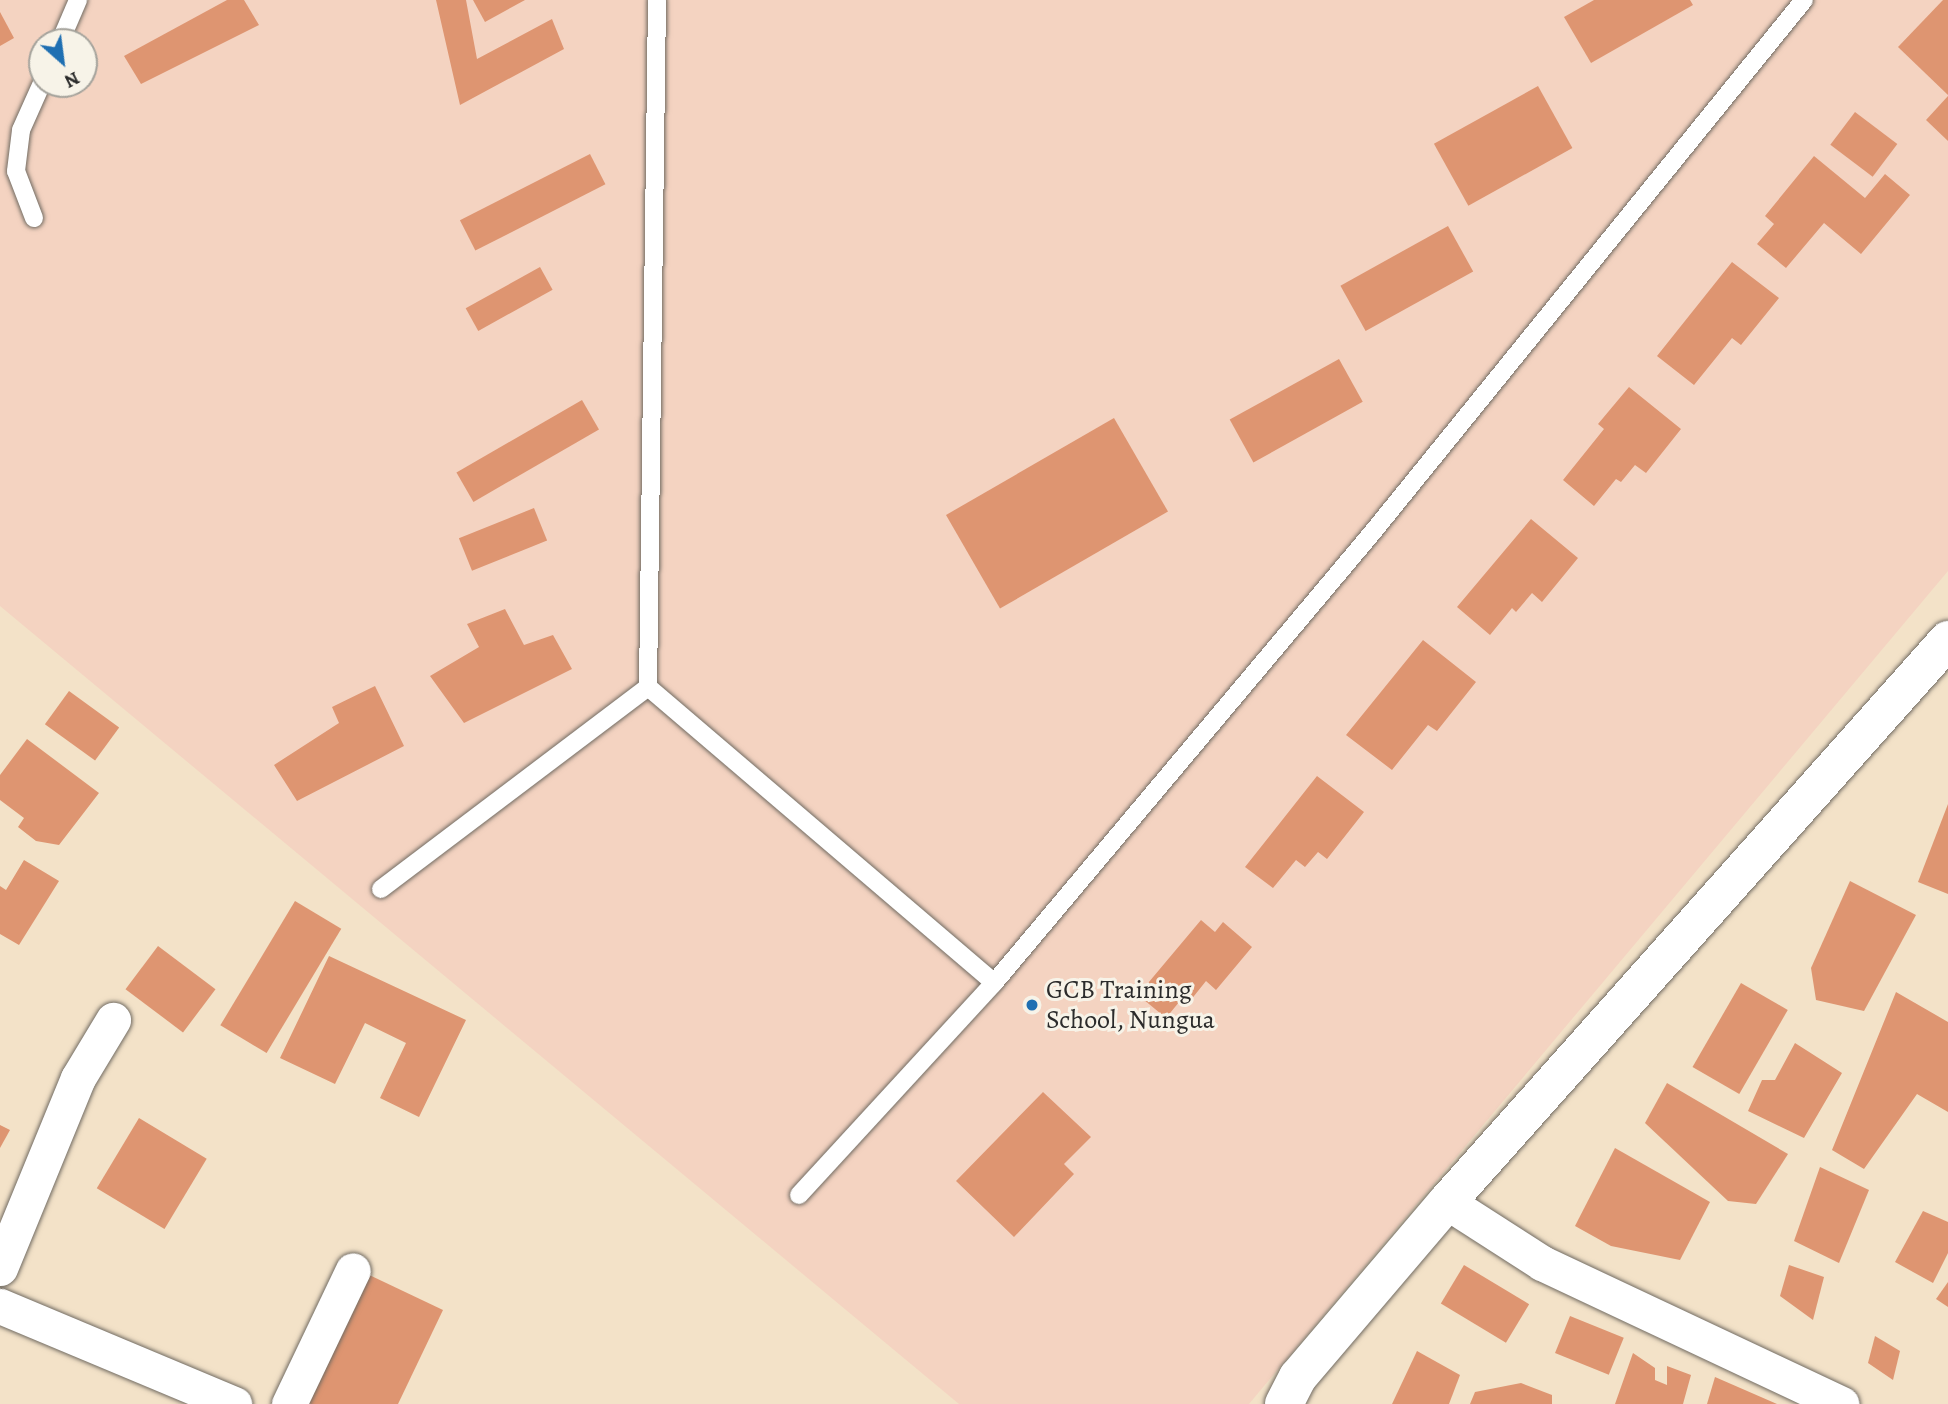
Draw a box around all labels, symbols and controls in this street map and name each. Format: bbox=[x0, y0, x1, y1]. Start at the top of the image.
north arrow bbox=[28, 28, 98, 98]
text: N bbox=[60, 65, 84, 95]
place label: GCB Training School, Nungua bbox=[1046, 974, 1215, 1036]
marker: GCB Training School, Nungua bbox=[1024, 997, 1040, 1013]

